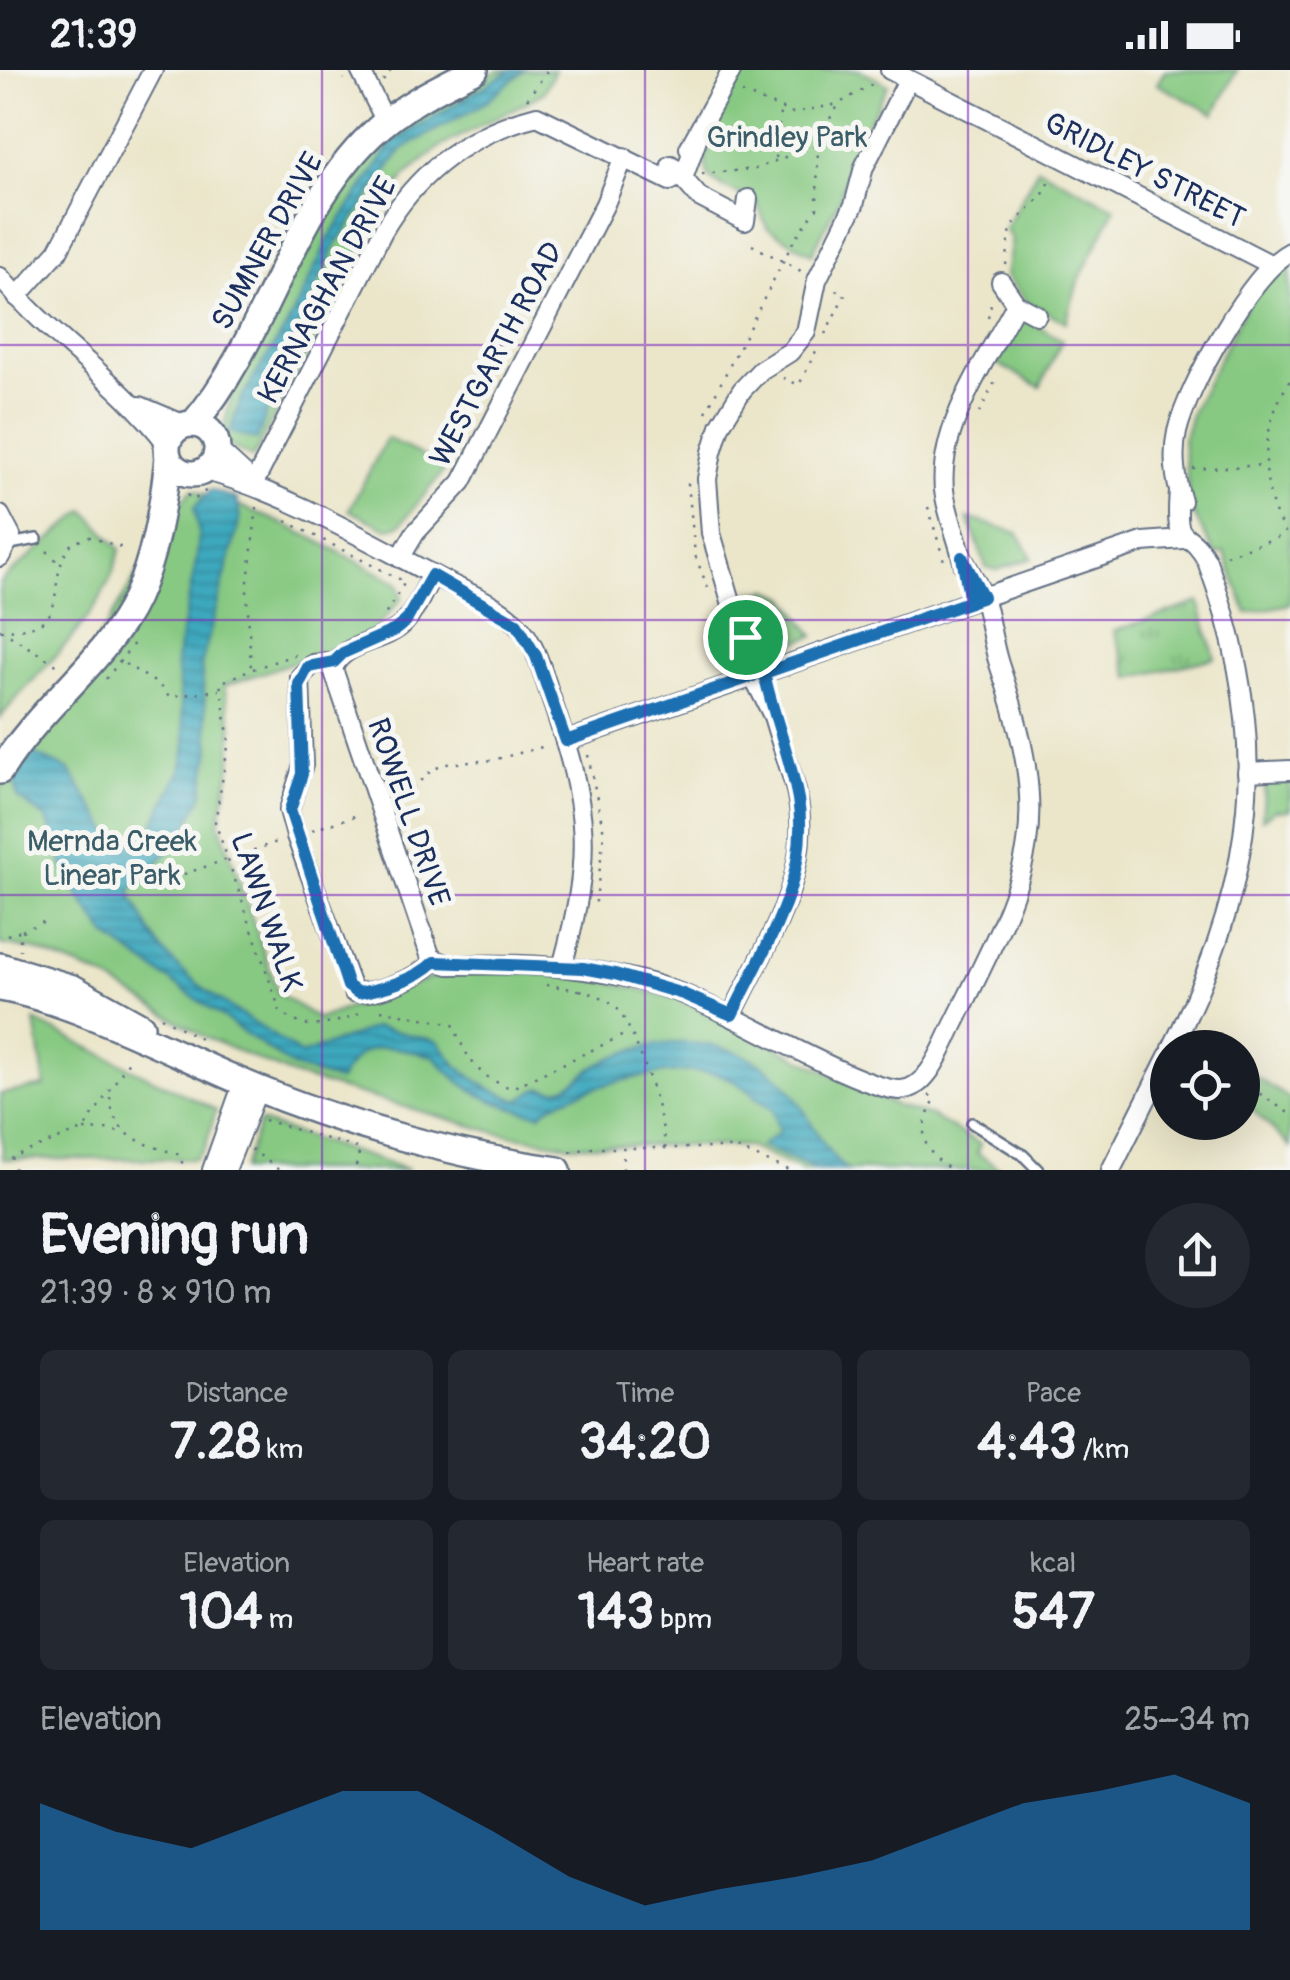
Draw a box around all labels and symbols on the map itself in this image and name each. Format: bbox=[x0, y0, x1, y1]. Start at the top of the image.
street label: GRIDLEY STREET bbox=[1038, 104, 1251, 237]
park label: Grindley Park bbox=[706, 119, 868, 156]
street label: SUMNER DRIVE bbox=[204, 146, 331, 336]
street label: KERNAGHAN DRIVE bbox=[250, 170, 405, 410]
street label: WESTGARTH ROAD bbox=[422, 236, 571, 473]
pin bbox=[703, 595, 788, 680]
street label: ROWELL DRIVE bbox=[359, 713, 458, 911]
park label: Mernda Creek Linear Park bbox=[27, 823, 197, 894]
street label: LAWN WALK bbox=[222, 828, 311, 996]

